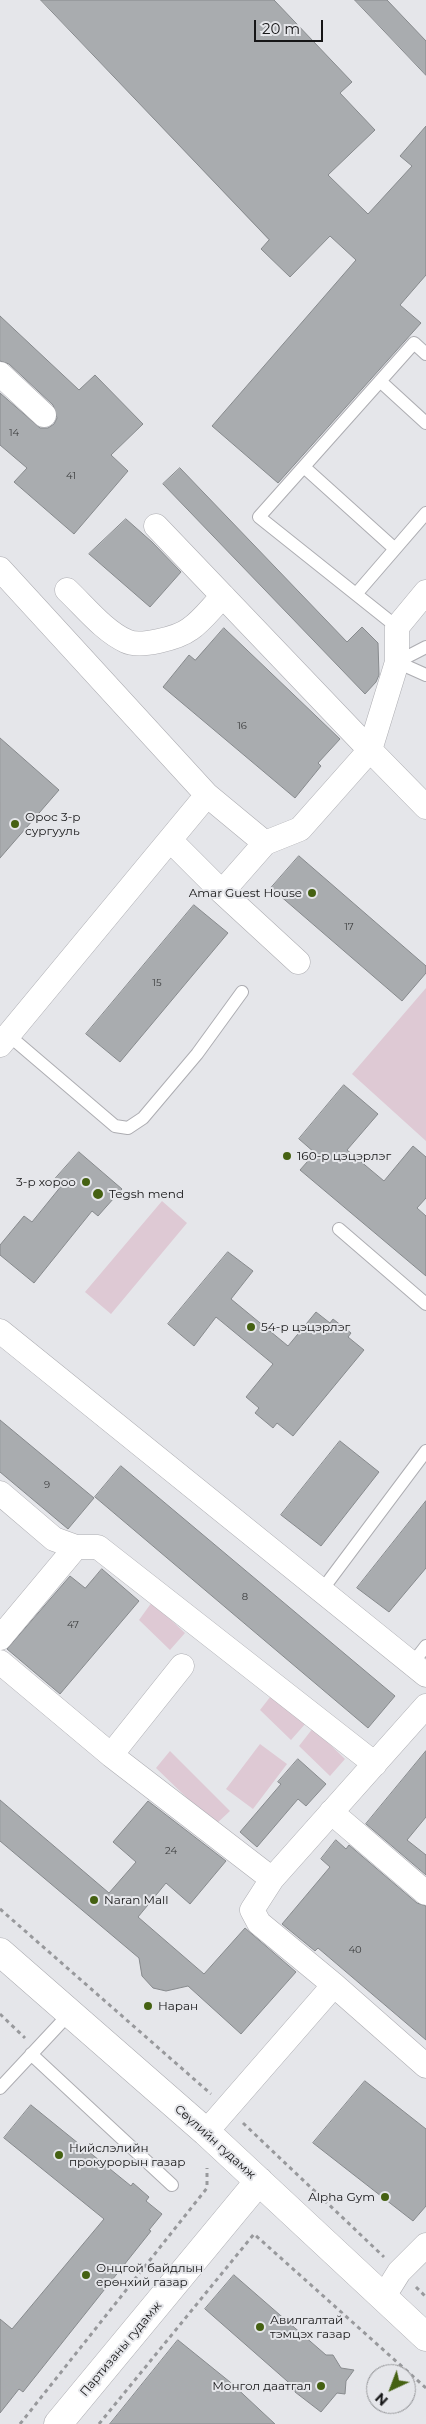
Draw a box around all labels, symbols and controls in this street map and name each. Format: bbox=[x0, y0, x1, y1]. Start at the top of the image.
scale bar bbox=[256, 10, 325, 42]
text: 20 m bbox=[262, 19, 300, 38]
house number: 14 bbox=[9, 427, 19, 439]
house number: 41 bbox=[66, 470, 76, 482]
house number: 16 bbox=[237, 720, 247, 732]
place label: Орос 3-р сургууль bbox=[25, 810, 81, 838]
marker: Орос 3-р сургууль bbox=[9, 818, 21, 830]
place label: Amar Guest House bbox=[189, 886, 302, 900]
marker: Amar Guest House bbox=[306, 887, 318, 899]
house number: 17 bbox=[344, 921, 354, 933]
house number: 15 bbox=[152, 977, 162, 989]
place label: 160-р цэцэрлэг bbox=[297, 1149, 391, 1163]
marker: 160-р цэцэрлэг bbox=[281, 1150, 293, 1162]
place label: 3-р хороо bbox=[16, 1175, 76, 1189]
marker: 3-р хороо bbox=[80, 1176, 92, 1188]
marker: Tegsh mend bbox=[91, 1187, 105, 1201]
place label: Tegsh mend bbox=[109, 1187, 184, 1201]
place label: 54-р цэцэрлэг bbox=[261, 1320, 350, 1334]
marker: 54-р цэцэрлэг bbox=[245, 1321, 257, 1333]
house number: 9 bbox=[44, 1479, 50, 1491]
house number: 8 bbox=[242, 1591, 248, 1603]
house number: 47 bbox=[67, 1619, 79, 1631]
house number: 24 bbox=[165, 1845, 177, 1857]
place label: Naran Mall bbox=[104, 1893, 168, 1907]
marker: Naran Mall bbox=[88, 1894, 100, 1906]
house number: 40 bbox=[348, 1944, 362, 1956]
place label: Наран bbox=[158, 1999, 198, 2013]
marker: Наран bbox=[142, 2000, 154, 2012]
street label: Сөүлийн гудамж bbox=[172, 2102, 258, 2182]
place label: Нийслэлийн прокурорын газар bbox=[69, 2141, 185, 2169]
marker: Нийслэлийн прокурорын газар bbox=[53, 2149, 65, 2161]
place label: Alpha Gym bbox=[308, 2190, 375, 2204]
marker: Alpha Gym bbox=[379, 2191, 391, 2203]
place label: Онцгой байдлын ерөнхий газар bbox=[96, 2261, 203, 2289]
marker: Онцгой байдлын ерөнхий газар bbox=[80, 2269, 92, 2281]
street label: Партизаны гудамж bbox=[77, 2299, 165, 2399]
place label: Авилгалтай тэмцэх газар bbox=[270, 2313, 351, 2341]
marker: Авилгалтай тэмцэх газар bbox=[254, 2321, 266, 2333]
north arrow bbox=[366, 2364, 416, 2414]
place label: Монгол даатгал bbox=[212, 2379, 311, 2393]
marker: Монгол даатгал bbox=[315, 2380, 327, 2392]
text: N bbox=[371, 2389, 392, 2410]

